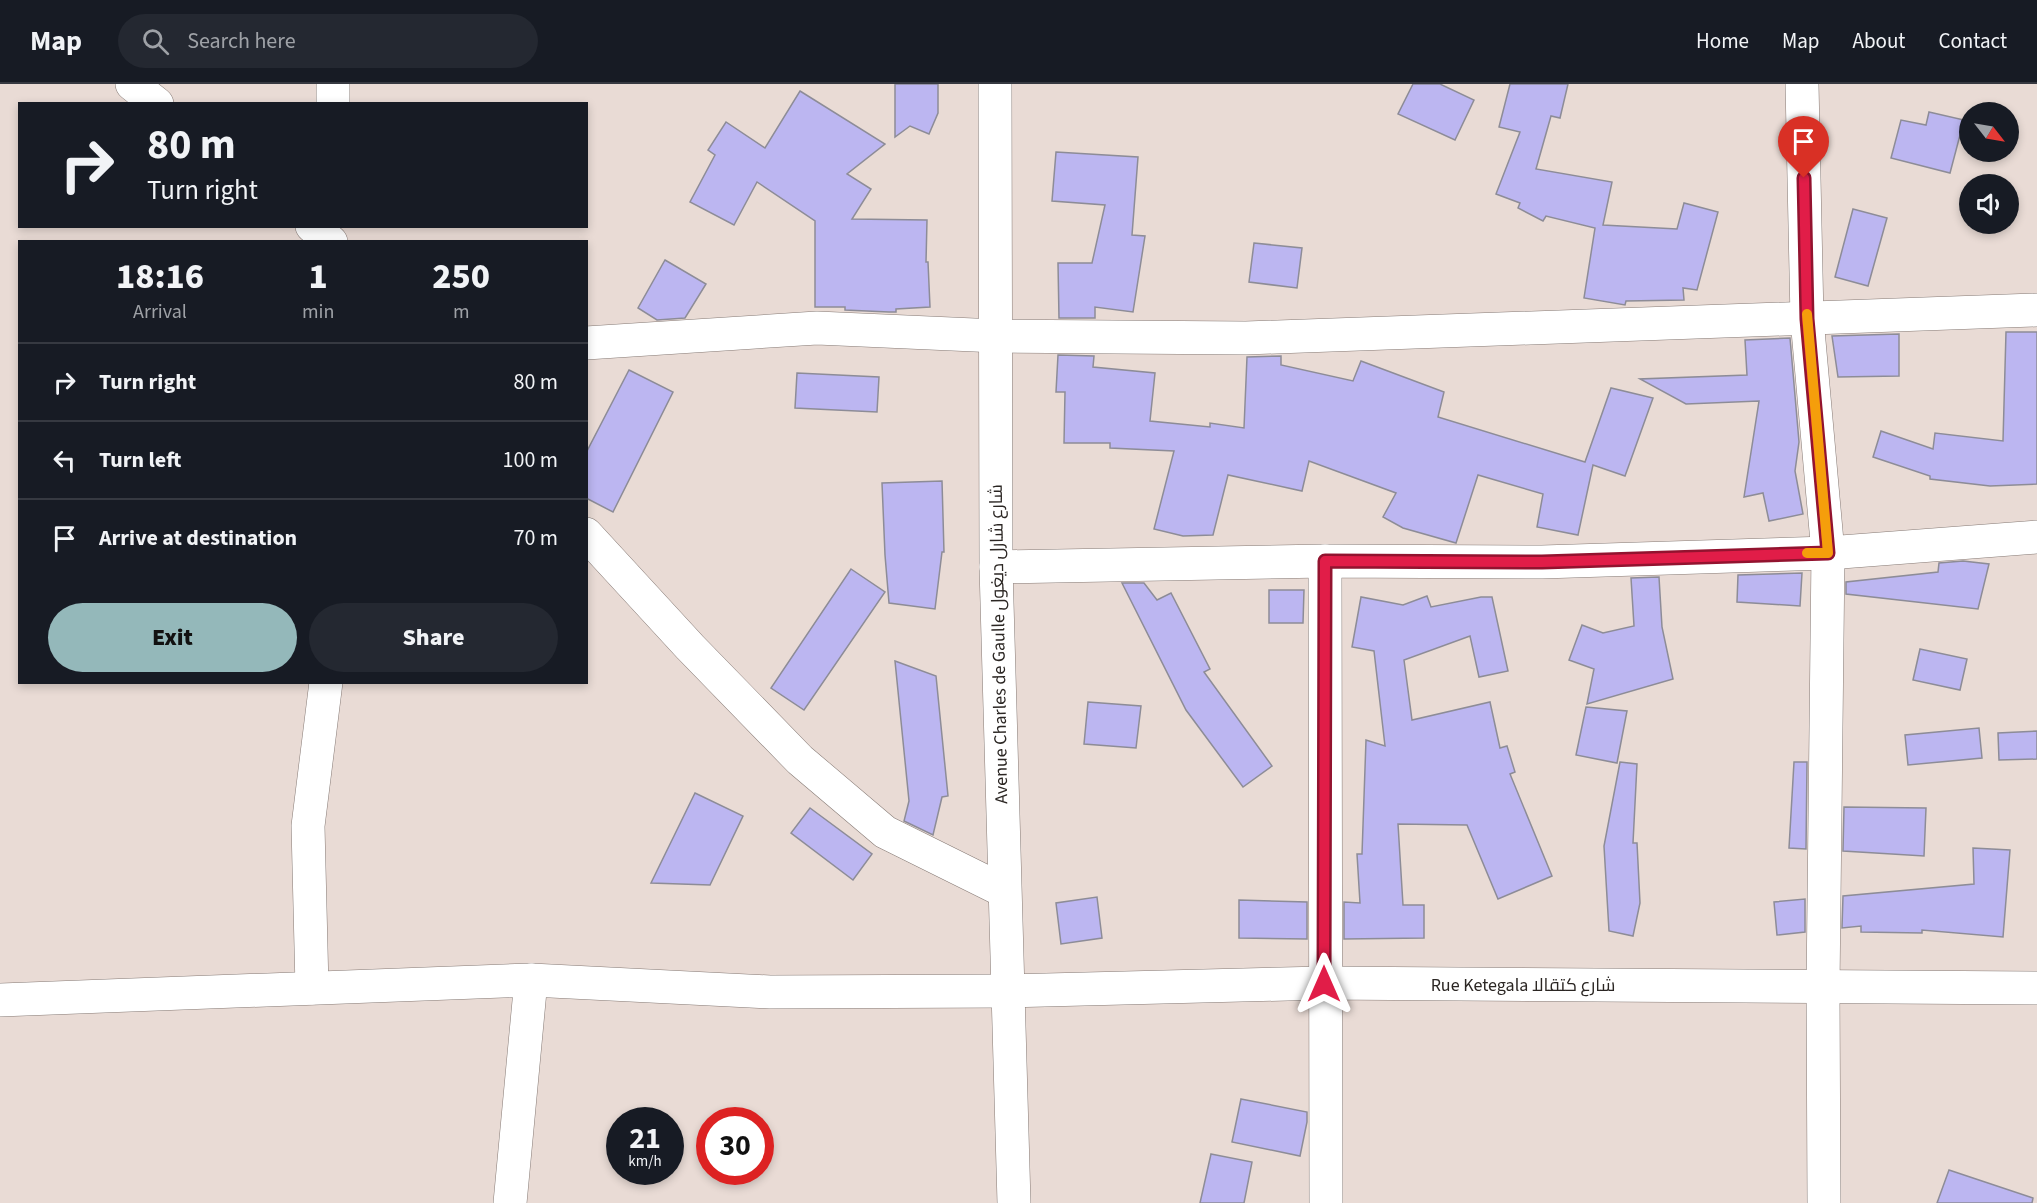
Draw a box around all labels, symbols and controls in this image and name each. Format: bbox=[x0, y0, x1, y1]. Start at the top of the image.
search box bbox=[118, 14, 538, 68]
text: Map bbox=[30, 21, 82, 61]
icon: search bbox=[139, 25, 172, 58]
text: Search here bbox=[187, 25, 296, 57]
text: Home bbox=[1696, 26, 1749, 56]
text: Map bbox=[1782, 26, 1820, 56]
text: About bbox=[1853, 26, 1905, 56]
text: Contact bbox=[1938, 26, 2007, 56]
north arrow bbox=[1959, 102, 2019, 162]
map controls bbox=[1959, 102, 2019, 234]
text: 80 m bbox=[147, 115, 236, 175]
pin bbox=[1778, 116, 1829, 178]
icon: arrive bbox=[1787, 125, 1820, 158]
icon: right bbox=[48, 126, 126, 204]
text: Turn right bbox=[147, 171, 258, 210]
button: sound bbox=[1959, 174, 2019, 234]
text: 18:16 bbox=[116, 251, 204, 302]
text: 1 bbox=[309, 251, 328, 302]
text: 250 bbox=[432, 251, 490, 302]
text: Arrival bbox=[133, 298, 187, 326]
text: min bbox=[302, 298, 334, 326]
text: m bbox=[453, 298, 469, 326]
icon: right bbox=[48, 366, 81, 399]
text: Turn right bbox=[99, 366, 196, 398]
text: 80 m bbox=[513, 366, 558, 398]
icon: left bbox=[48, 444, 81, 477]
text: Turn left bbox=[99, 444, 181, 476]
text: 100 m bbox=[503, 444, 558, 476]
street label: Avenue Charles de Gaulle شارع شارل ديغول bbox=[984, 484, 1014, 804]
icon: arrive bbox=[48, 522, 81, 555]
text: Arrive at destination bbox=[99, 522, 297, 554]
text: 70 m bbox=[513, 522, 558, 554]
button: Exit bbox=[48, 603, 297, 672]
button: Share bbox=[309, 603, 558, 672]
position arrow bbox=[1292, 952, 1356, 1016]
street label: Rue Ketegala شارع كتقالا bbox=[1431, 973, 1615, 998]
speed limit sign: 30 bbox=[696, 1107, 774, 1185]
text: 21 bbox=[629, 1117, 661, 1160]
text: km/h bbox=[628, 1151, 662, 1172]

